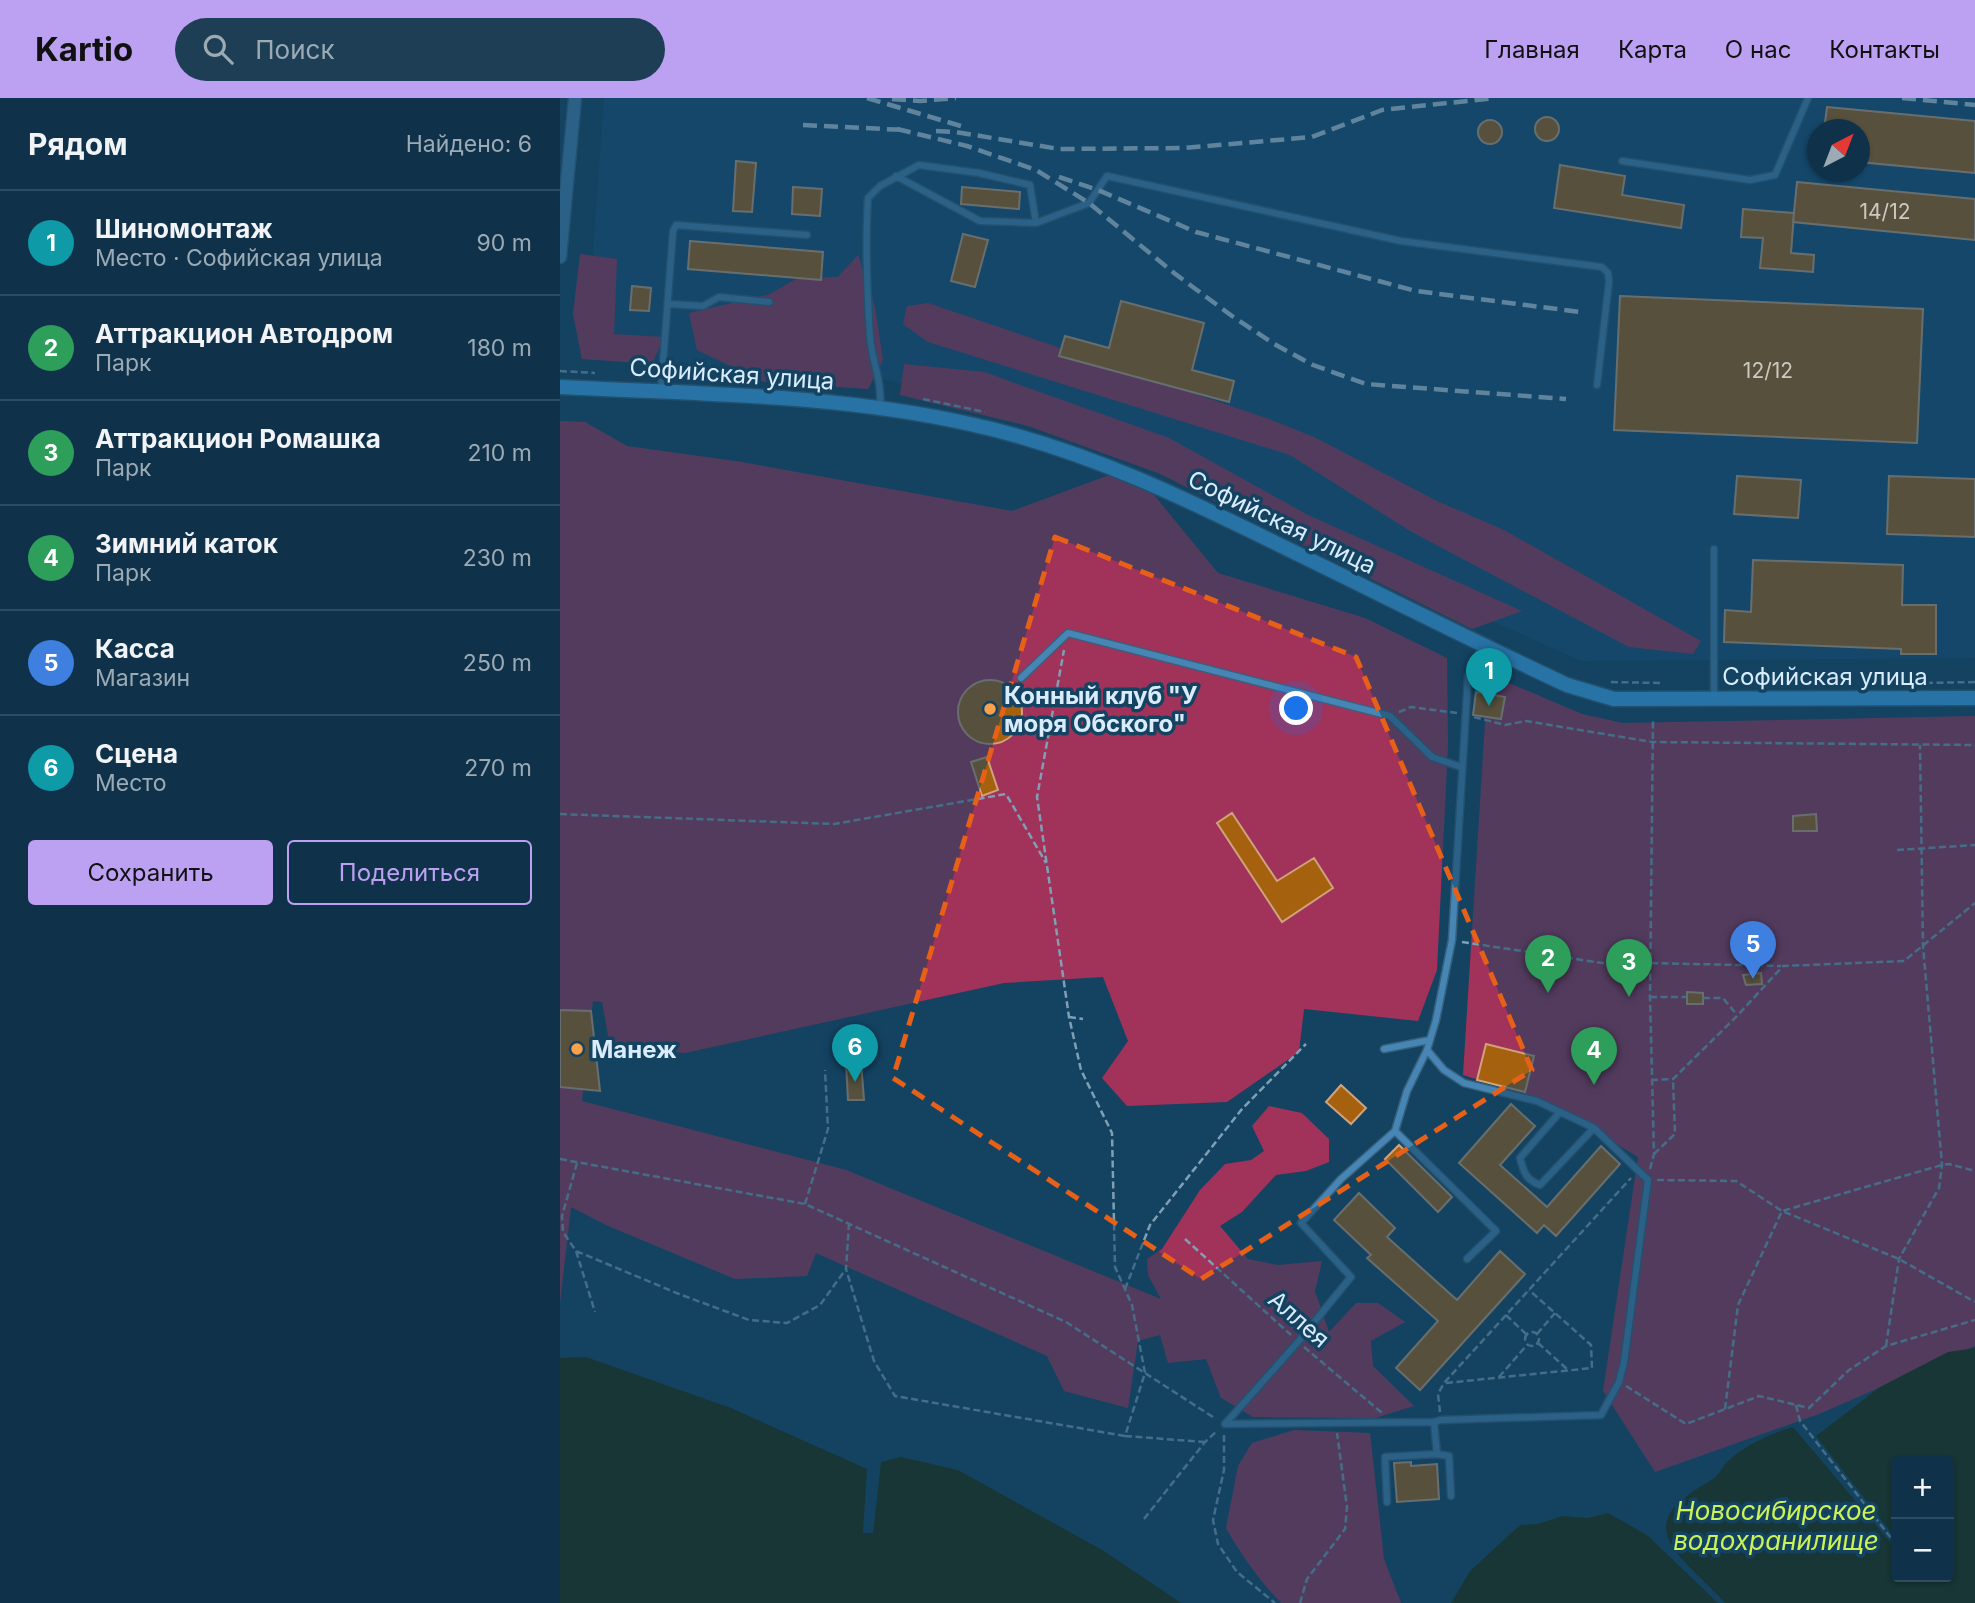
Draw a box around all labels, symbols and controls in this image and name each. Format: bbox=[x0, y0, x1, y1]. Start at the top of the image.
search box bbox=[175, 18, 665, 81]
text: Kartio bbox=[35, 29, 133, 69]
icon: search bbox=[199, 30, 237, 68]
text: Поиск bbox=[255, 34, 334, 65]
text: Главная bbox=[1484, 35, 1580, 64]
text: Карта bbox=[1618, 35, 1687, 64]
text: О нас bbox=[1725, 35, 1791, 64]
text: Контакты bbox=[1829, 35, 1940, 64]
north arrow bbox=[1807, 119, 1870, 182]
text: Рядом bbox=[28, 126, 128, 162]
text: Найдено: 6 bbox=[406, 130, 532, 158]
house number: 14/12 bbox=[1859, 199, 1911, 224]
text: Шиномонтаж bbox=[95, 213, 273, 244]
text: 1 bbox=[46, 229, 56, 257]
text: 90 m bbox=[477, 229, 532, 257]
text: Место · Софийская улица bbox=[95, 244, 383, 272]
text: Аттракцион Автодром bbox=[95, 318, 393, 349]
text: 2 bbox=[44, 334, 58, 362]
text: 180 m bbox=[467, 334, 532, 362]
text: Парк bbox=[95, 349, 152, 377]
street label: Софийская улица bbox=[629, 352, 835, 396]
house number: 12/12 bbox=[1743, 358, 1793, 383]
text: Аттракцион Ромашка bbox=[95, 423, 381, 454]
text: 3 bbox=[44, 439, 58, 467]
text: 210 m bbox=[467, 439, 532, 467]
text: Парк bbox=[95, 454, 152, 482]
street label: Софийская улица bbox=[1183, 464, 1381, 580]
text: Зимний каток bbox=[95, 528, 278, 559]
text: 4 bbox=[43, 544, 59, 572]
text: 230 m bbox=[463, 544, 532, 572]
text: Парк bbox=[95, 559, 152, 587]
text: Касса bbox=[95, 633, 175, 664]
pin: 1 bbox=[1466, 648, 1512, 706]
text: 5 bbox=[44, 649, 58, 677]
text: 250 m bbox=[463, 649, 532, 677]
street label: Софийская улица bbox=[1722, 662, 1928, 691]
text: Магазин bbox=[95, 664, 190, 692]
place label: Конный клуб "У моря Обского" bbox=[1004, 681, 1198, 738]
your location bbox=[1279, 691, 1313, 725]
marker: Конный клуб "У моря Обского" bbox=[982, 701, 998, 717]
text: Сцена bbox=[95, 738, 178, 769]
text: 6 bbox=[44, 754, 58, 782]
text: 270 m bbox=[464, 754, 532, 782]
text: Место bbox=[95, 769, 166, 797]
button: Сохранить bbox=[28, 840, 273, 905]
button: Поделиться bbox=[287, 840, 532, 905]
pin: 5 bbox=[1730, 921, 1776, 979]
pin: 2 bbox=[1525, 935, 1571, 993]
pin: 3 bbox=[1606, 939, 1652, 997]
pin: 6 bbox=[832, 1024, 878, 1082]
pin: 4 bbox=[1571, 1027, 1617, 1085]
place label: Манеж bbox=[591, 1035, 677, 1064]
marker: Манеж bbox=[569, 1041, 585, 1057]
street label: Аллея bbox=[1263, 1285, 1335, 1353]
map controls bbox=[1891, 1456, 1954, 1582]
button: + bbox=[1891, 1456, 1954, 1519]
water label: Новосибирское водохранилище bbox=[1673, 1495, 1879, 1556]
button: − bbox=[1891, 1519, 1954, 1582]

